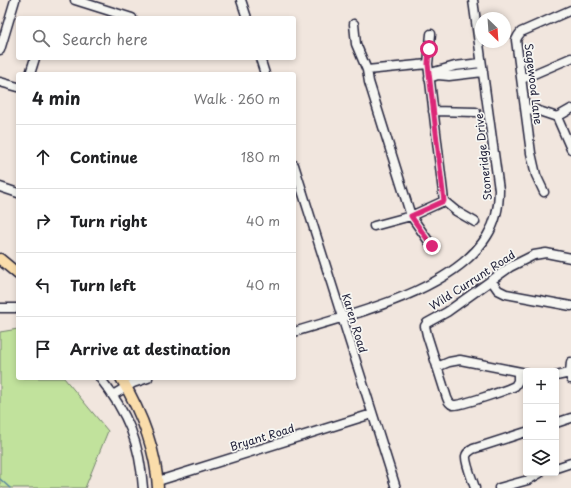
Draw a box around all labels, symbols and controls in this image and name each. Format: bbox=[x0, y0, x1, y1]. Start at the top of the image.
north arrow bbox=[475, 12, 511, 48]
search box bbox=[16, 16, 296, 60]
icon: search bbox=[30, 27, 52, 49]
text: Search here bbox=[62, 27, 148, 50]
route start bbox=[420, 40, 438, 58]
street label: Sagewood Lane bbox=[521, 42, 547, 126]
text: 4 min bbox=[32, 85, 80, 111]
text: Walk · 260 m bbox=[194, 89, 280, 108]
street label: Stoneridge Drive bbox=[470, 112, 496, 201]
text: Continue bbox=[70, 145, 138, 168]
icon: ahead bbox=[32, 146, 54, 168]
text: 180 m bbox=[241, 147, 280, 166]
text: Turn right bbox=[70, 209, 147, 232]
icon: right bbox=[32, 210, 54, 232]
text: 40 m bbox=[246, 211, 280, 230]
route end bbox=[423, 237, 441, 255]
street label: Wild Currunt Road bbox=[426, 246, 518, 314]
text: Turn left bbox=[70, 273, 136, 296]
icon: left bbox=[32, 274, 54, 296]
text: 40 m bbox=[246, 275, 280, 294]
street label: Karen Road bbox=[338, 291, 372, 355]
text: Arrive at destination bbox=[70, 337, 231, 360]
icon: arrive bbox=[32, 338, 54, 360]
map controls bbox=[523, 368, 559, 476]
button: + bbox=[523, 368, 559, 404]
button: − bbox=[523, 404, 559, 440]
street label: Bryant Road bbox=[228, 419, 296, 455]
button: layers bbox=[523, 440, 559, 476]

